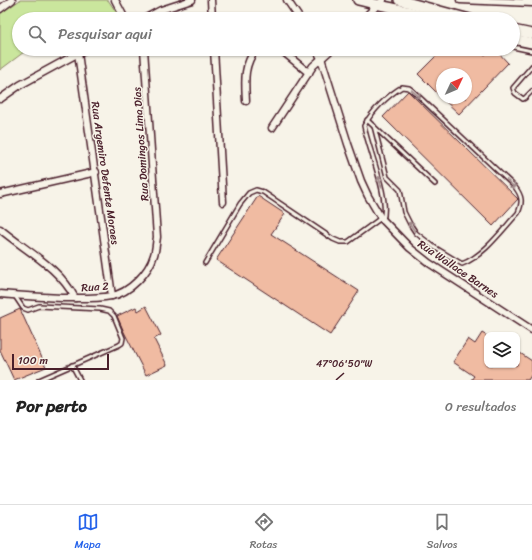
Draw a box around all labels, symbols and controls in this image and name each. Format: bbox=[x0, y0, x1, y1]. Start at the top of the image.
search box bbox=[12, 12, 520, 56]
text: Pesquisar aqui bbox=[58, 21, 152, 47]
icon: search bbox=[26, 23, 48, 45]
north arrow bbox=[436, 68, 472, 104]
street label: Rua Domingos Lima Dias bbox=[128, 86, 154, 202]
one-way arrow bbox=[411, 90, 422, 99]
street label: Rua Argemiro Defente Moraes bbox=[86, 100, 125, 246]
one-way arrow bbox=[375, 175, 383, 188]
one-way arrow bbox=[506, 179, 516, 189]
one-way arrow bbox=[408, 221, 416, 233]
street label: Rua Wallace Barnes bbox=[414, 235, 503, 303]
street label: Rua 2 bbox=[81, 277, 110, 297]
map controls bbox=[484, 332, 520, 368]
button: layers bbox=[484, 332, 520, 368]
text: 100 m bbox=[18, 351, 48, 370]
scale bar bbox=[12, 352, 109, 371]
text: 47°06'50"W bbox=[316, 355, 372, 373]
text: Por perto bbox=[16, 391, 87, 421]
text: 0 resultados bbox=[445, 395, 516, 418]
tab: Mapa bbox=[75, 511, 100, 554]
tab: Rotas bbox=[250, 511, 277, 554]
tab: Salvos bbox=[427, 511, 457, 554]

